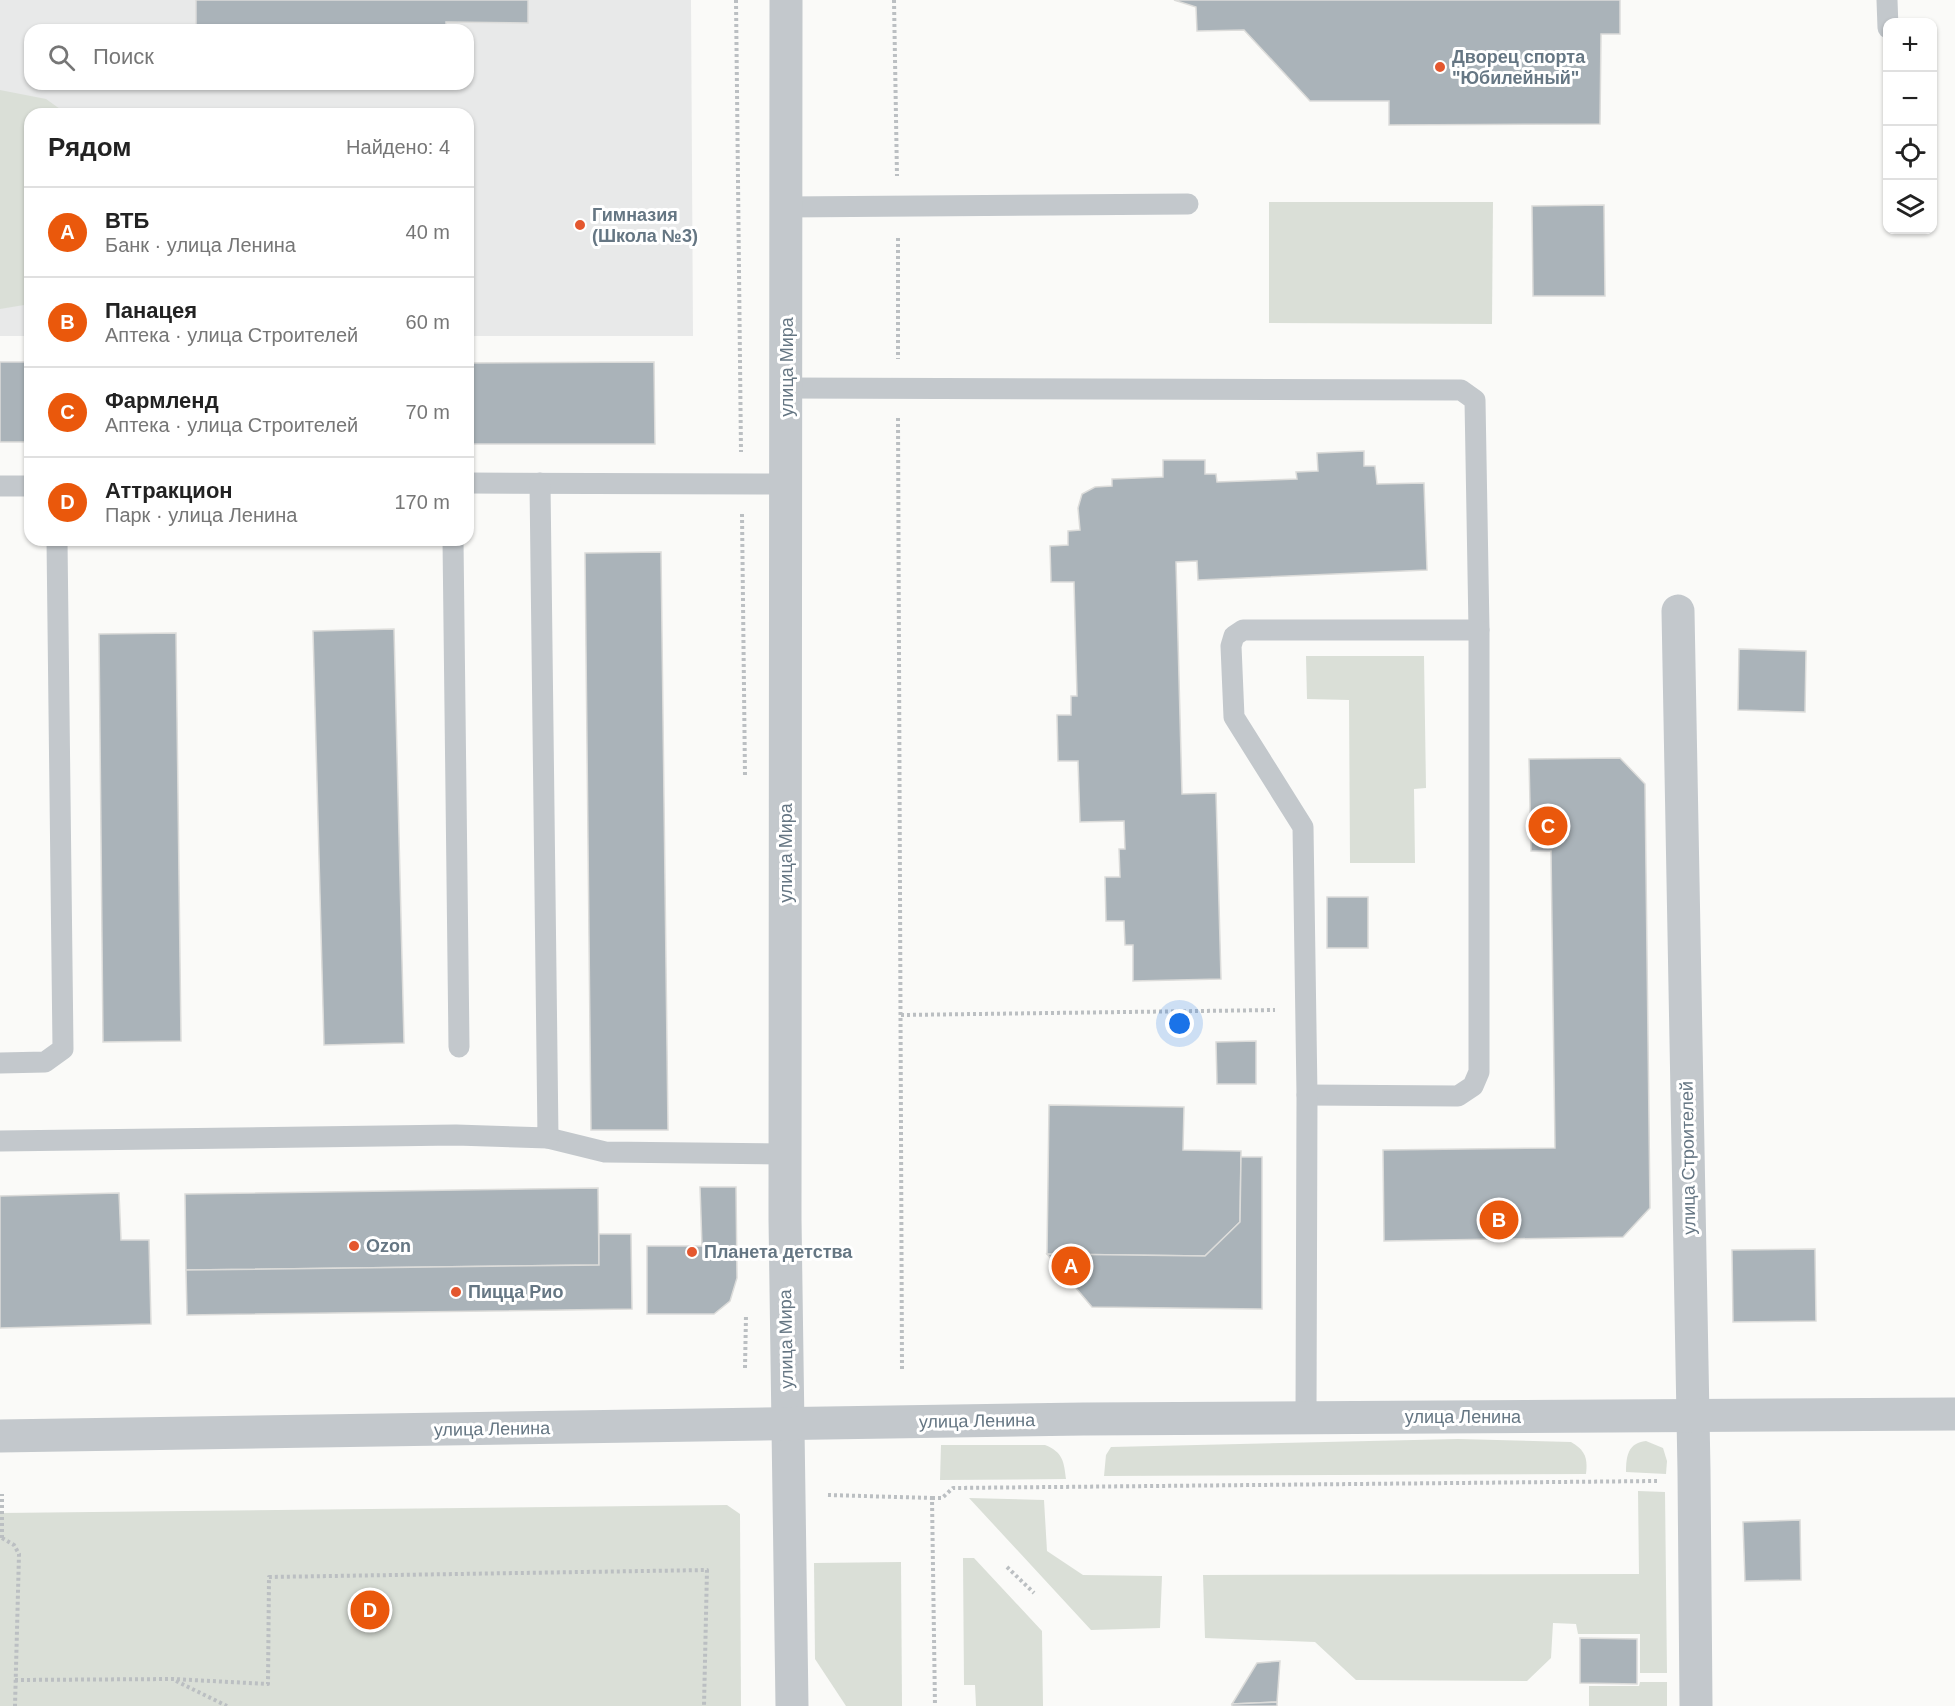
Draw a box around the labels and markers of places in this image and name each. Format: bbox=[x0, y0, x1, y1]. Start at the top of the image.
place label: Дворец спорта "Юбилейный" bbox=[1452, 47, 1586, 88]
marker: Дворец спорта "Юбилейный" bbox=[1433, 60, 1447, 74]
place label: Гимназия (Школа №3) bbox=[592, 205, 698, 246]
marker: Гимназия (Школа №3) bbox=[573, 218, 587, 232]
pin: C bbox=[1528, 804, 1568, 848]
pin: B bbox=[1480, 1198, 1518, 1242]
place label: Ozon bbox=[366, 1236, 411, 1256]
marker: Ozon bbox=[347, 1239, 361, 1253]
place label: Планета детства bbox=[704, 1242, 853, 1262]
pin: A bbox=[1052, 1244, 1090, 1288]
marker: Планета детства bbox=[685, 1245, 699, 1259]
place label: Пицца Рио bbox=[468, 1282, 563, 1302]
marker: Пицца Рио bbox=[449, 1285, 463, 1299]
pin: D bbox=[350, 1588, 389, 1632]

